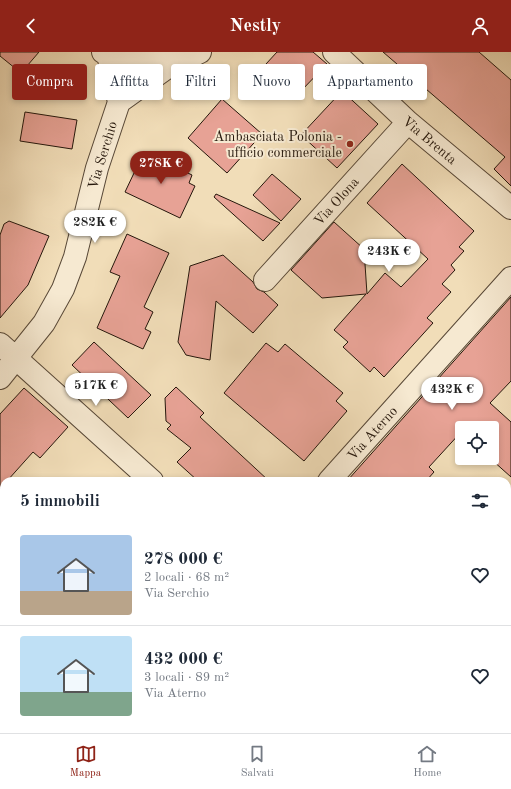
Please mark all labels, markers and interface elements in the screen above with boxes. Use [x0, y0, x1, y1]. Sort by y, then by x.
icon: back [20, 15, 42, 37]
icon: person [469, 15, 491, 37]
text: Nestly [230, 17, 281, 35]
chip: Compra [12, 64, 87, 100]
chip: Affitta [95, 64, 163, 100]
chip: Filtri [171, 64, 230, 100]
chip: Nuovo [238, 64, 305, 100]
chip: Appartamento [313, 64, 427, 100]
street label: Via Brenta [400, 114, 459, 167]
street label: Via Serchio [86, 120, 120, 191]
place label: Ambasciata Polonia - ufficio commerciale [214, 130, 342, 160]
marker: Ambasciata Polonia - ufficio commerciale [345, 139, 355, 149]
pin: 278K € [128, 151, 194, 185]
text: 278K € [139, 157, 183, 170]
street label: Via Olona [312, 175, 362, 229]
pin: 282K € [62, 210, 128, 244]
text: 282K € [73, 216, 117, 229]
pin: 243K € [356, 239, 422, 273]
text: 243K € [367, 245, 411, 258]
pin: 517K € [63, 373, 129, 407]
pin: 432K € [419, 377, 485, 411]
text: 517K € [74, 379, 118, 392]
text: 432K € [430, 383, 474, 396]
street label: Via Aterno [345, 404, 400, 463]
map controls [455, 421, 499, 465]
button: locate [455, 421, 499, 465]
icon: filters [469, 490, 491, 512]
text: 5 immobili [20, 493, 100, 510]
icon: home [52, 551, 100, 599]
text: 278 000 € [144, 551, 223, 568]
icon: heart [469, 564, 491, 586]
text: 2 locali · 68 m² [144, 571, 229, 584]
text: Via Serchio [144, 587, 209, 600]
text: 432 000 € [144, 651, 223, 668]
icon: home [52, 652, 100, 700]
icon: heart [469, 665, 491, 687]
text: 3 locali · 89 m² [144, 671, 229, 684]
text: Via Aterno [144, 687, 206, 700]
tab: Mappa [70, 743, 101, 781]
tab: Salvati [241, 743, 274, 781]
tab: Home [413, 743, 441, 781]

